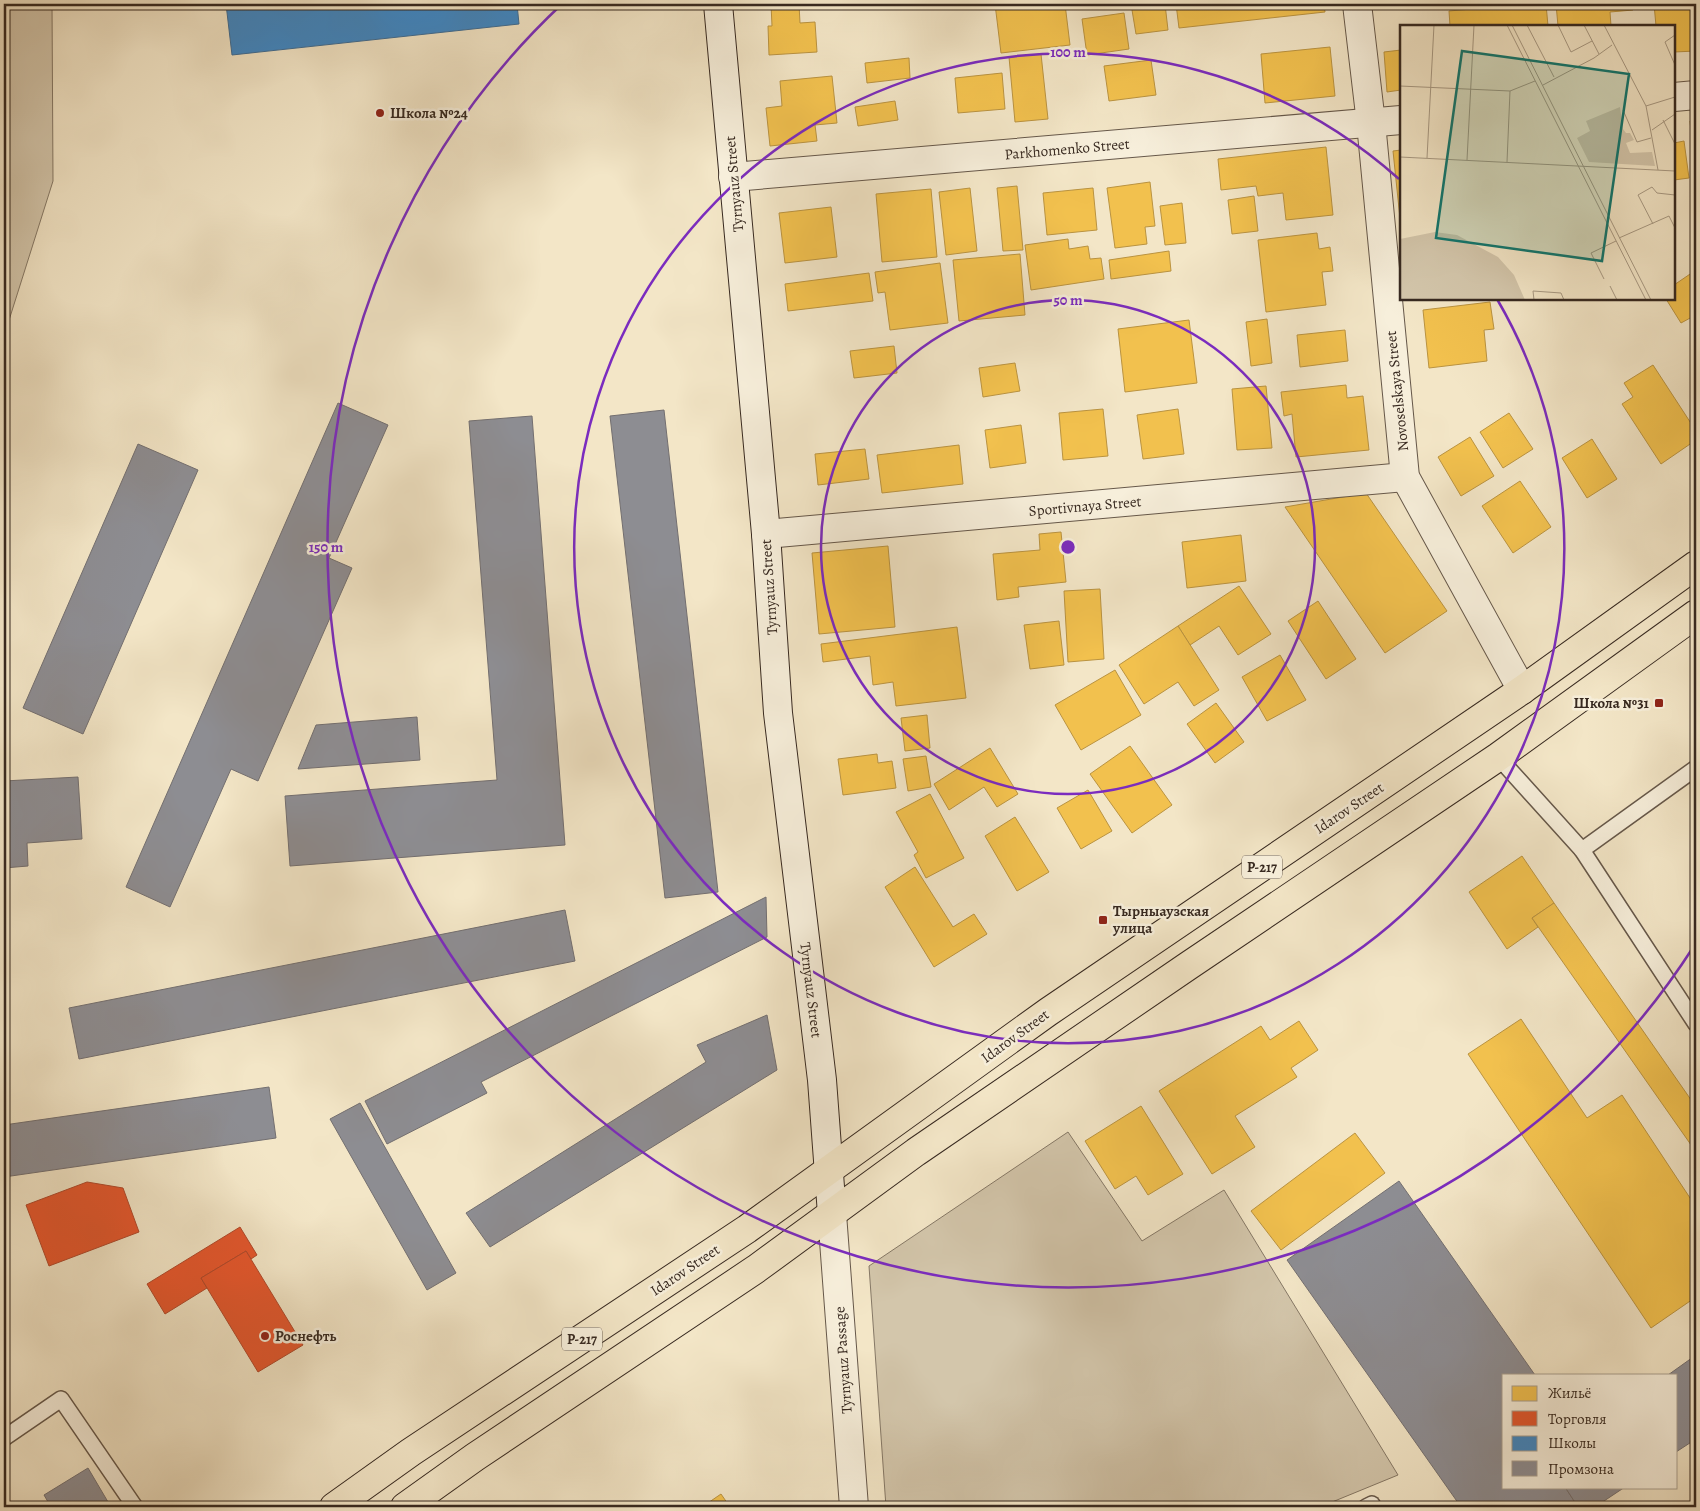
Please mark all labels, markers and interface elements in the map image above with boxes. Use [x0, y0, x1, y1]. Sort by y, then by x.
inset map [1400, 25, 1675, 300]
text: 100 m [1050, 42, 1086, 62]
place label: Школа №24 [390, 103, 468, 123]
marker: Школа №24 [374, 107, 386, 119]
street label: Parkhomenko Street [1004, 134, 1130, 164]
street label: Tyrnyauz Street [720, 135, 748, 233]
text: 50 m [1053, 290, 1083, 310]
street label: Novoselskaya Street [1381, 330, 1413, 452]
street label: Sportivnaya Street [1028, 491, 1142, 521]
text: 150 m [309, 537, 344, 557]
street label: Tyrnyauz Street [756, 538, 782, 636]
centre of rings [1059, 538, 1077, 556]
place label: Школа №31 [1574, 693, 1650, 713]
marker: Школа №31 [1653, 697, 1665, 709]
street label: Idarov Street [1310, 777, 1388, 839]
road number: Р-217 [1242, 856, 1282, 879]
place label: Тырныаузская улица [1112, 901, 1209, 938]
marker: Тырныаузская улица [1097, 914, 1109, 926]
street label: Tyrnyauz Street [795, 941, 827, 1039]
street label: Idarov Street [977, 1005, 1053, 1067]
street label: Idarov Street [646, 1239, 724, 1301]
street label: Tyrnyauz Passage [829, 1305, 857, 1414]
place label: Роснефть [275, 1326, 337, 1346]
road number: Р-217 [562, 1328, 602, 1350]
marker: Роснефть [259, 1330, 271, 1342]
legend [1502, 1374, 1678, 1488]
text: Жильё [1548, 1383, 1591, 1403]
text: Торговля [1548, 1409, 1606, 1429]
text: Школы [1548, 1433, 1596, 1453]
text: Промзона [1548, 1459, 1614, 1479]

